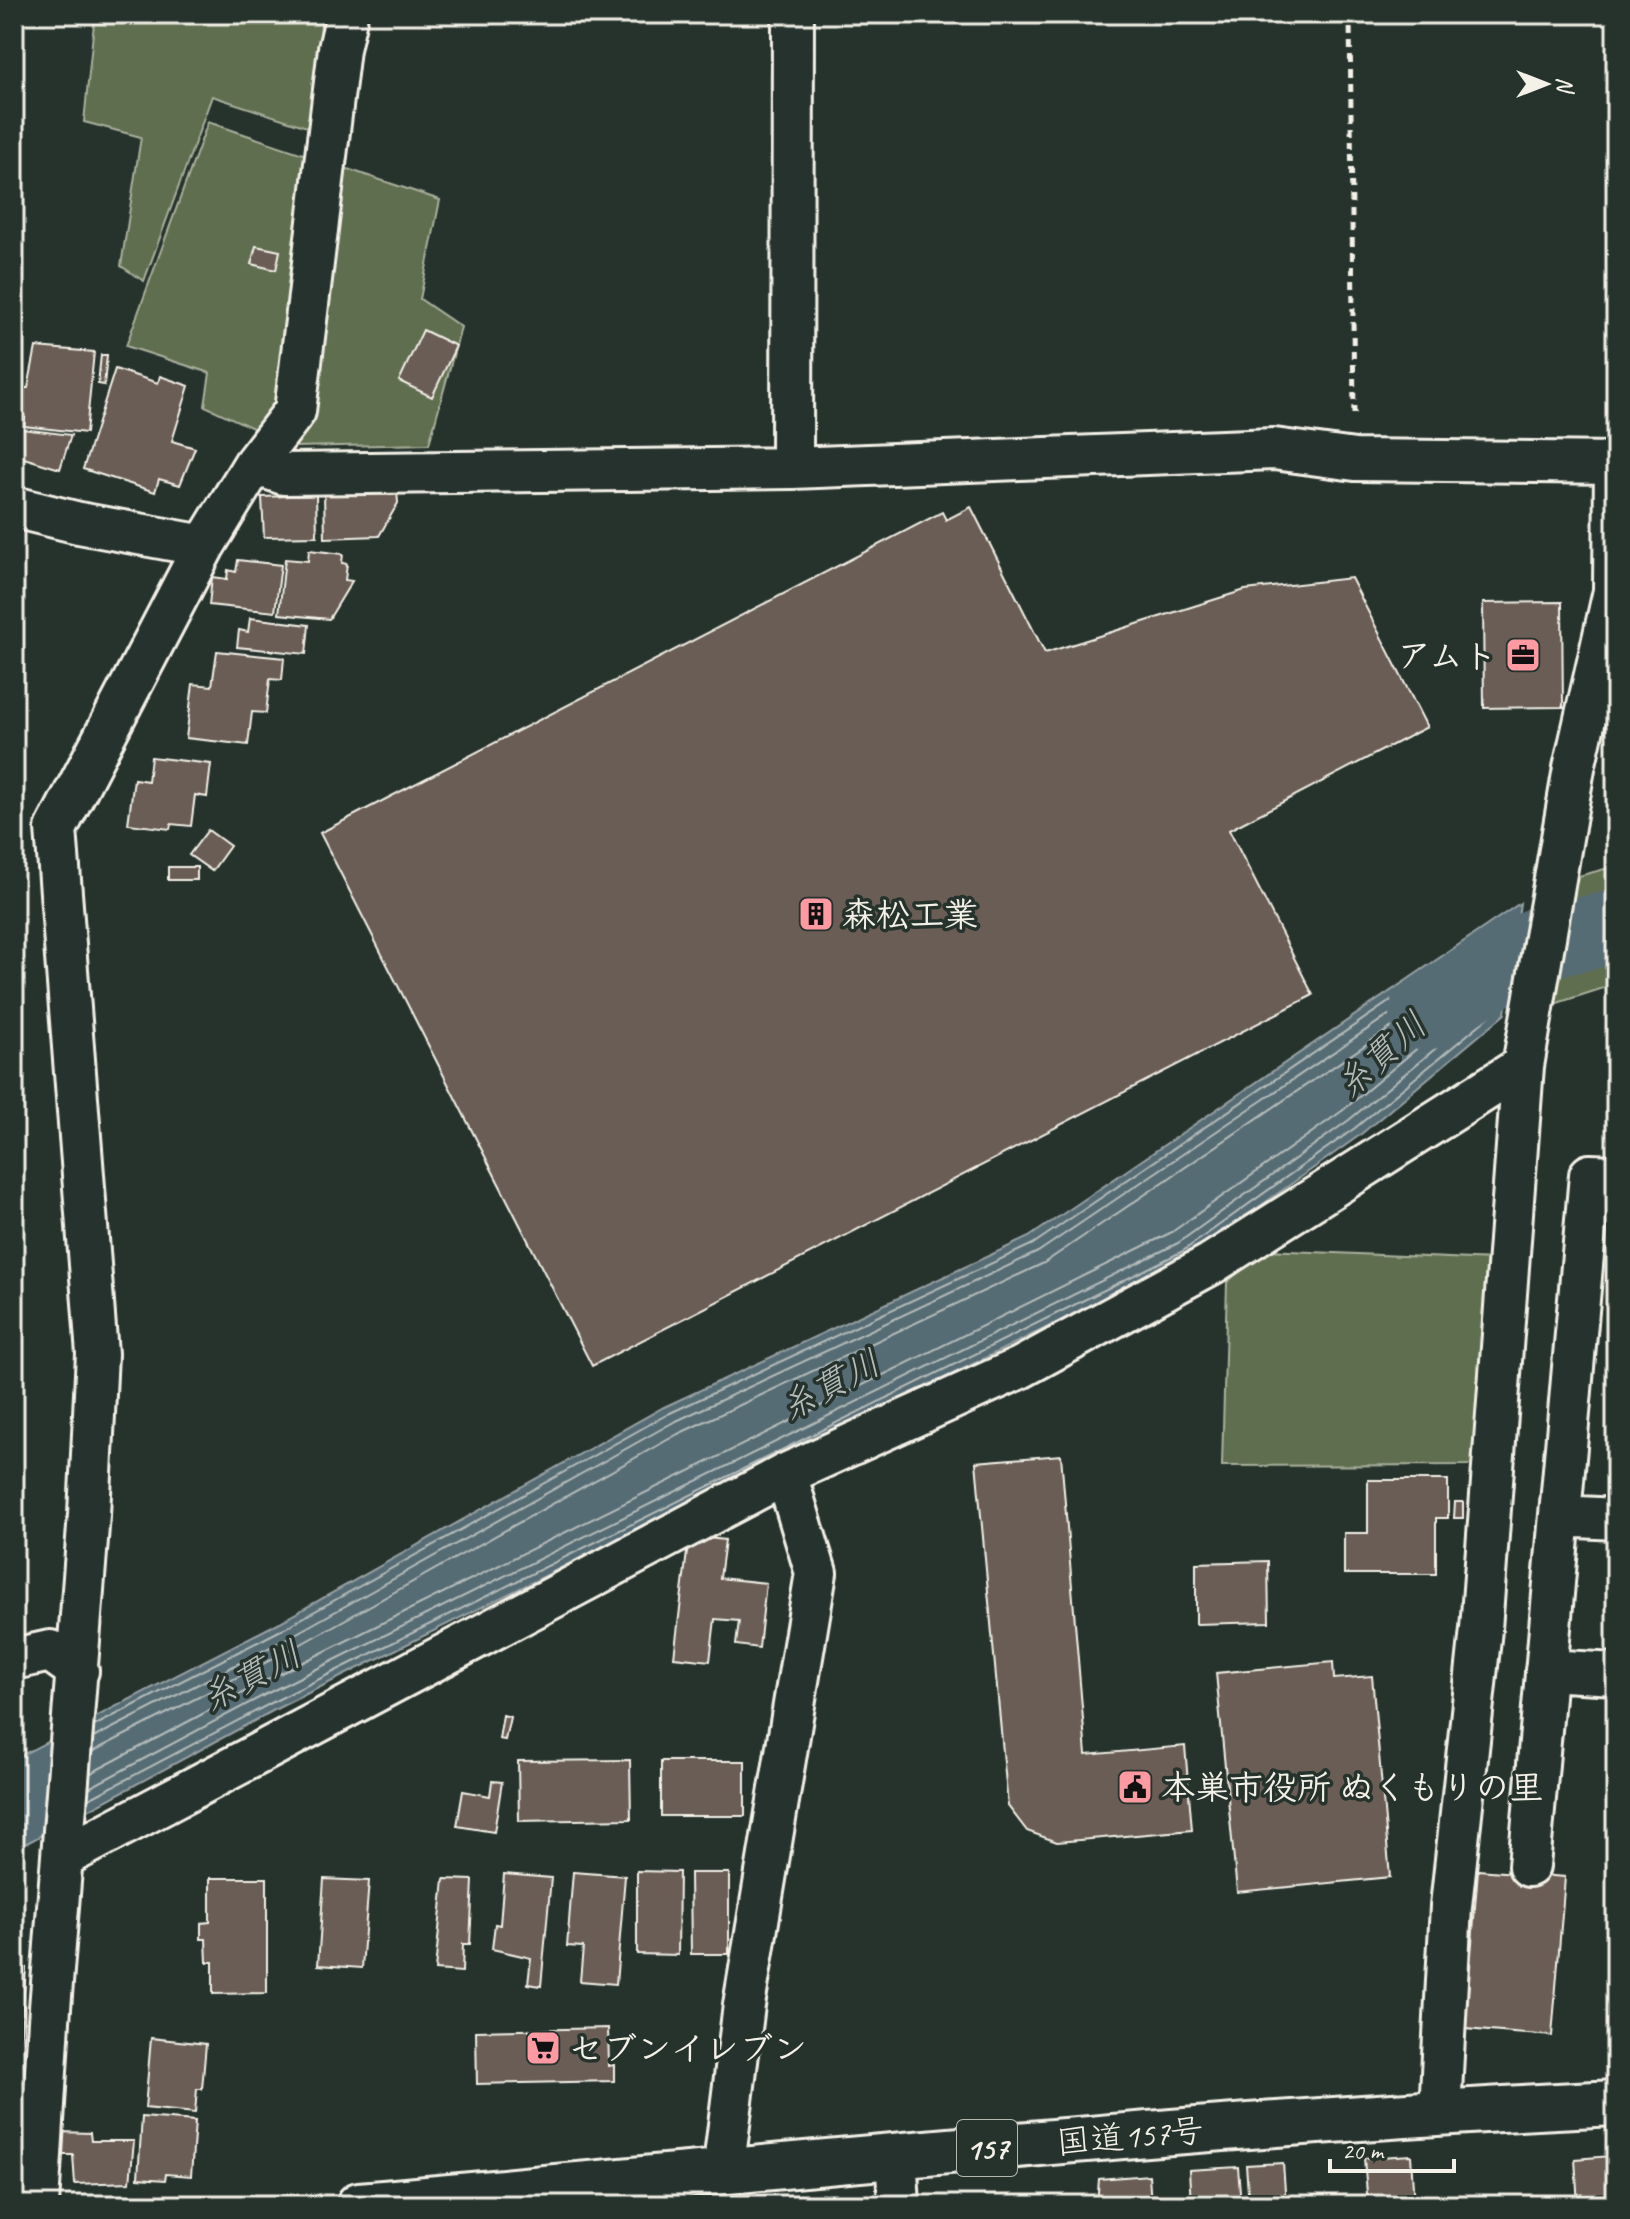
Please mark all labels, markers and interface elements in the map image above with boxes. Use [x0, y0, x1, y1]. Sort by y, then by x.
north arrow [1506, 44, 1586, 124]
text: N [1551, 77, 1579, 94]
place label: アムト [1397, 634, 1497, 677]
office icon: アムト [1504, 636, 1542, 674]
place label: 森松工業 [842, 893, 978, 936]
building icon: 森松工業 [797, 895, 835, 933]
water label: 糸貫川 [1325, 1002, 1437, 1108]
water label: 糸貫川 [772, 1339, 888, 1431]
water label: 糸貫川 [193, 1630, 309, 1722]
place label: 本巣市役所 ぬくもりの里 [1161, 1766, 1543, 1809]
public building icon: 本巣市役所 ぬくもりの里 [1116, 1768, 1154, 1806]
place label: セブンイレブン [569, 2027, 807, 2070]
supermarket icon: セブンイレブン [524, 2029, 562, 2067]
street label: 国道157号 [1054, 2108, 1206, 2164]
road number: 157 [957, 2120, 1017, 2176]
scale bar [1330, 2123, 1454, 2173]
text: 20 m [1342, 2136, 1385, 2166]

